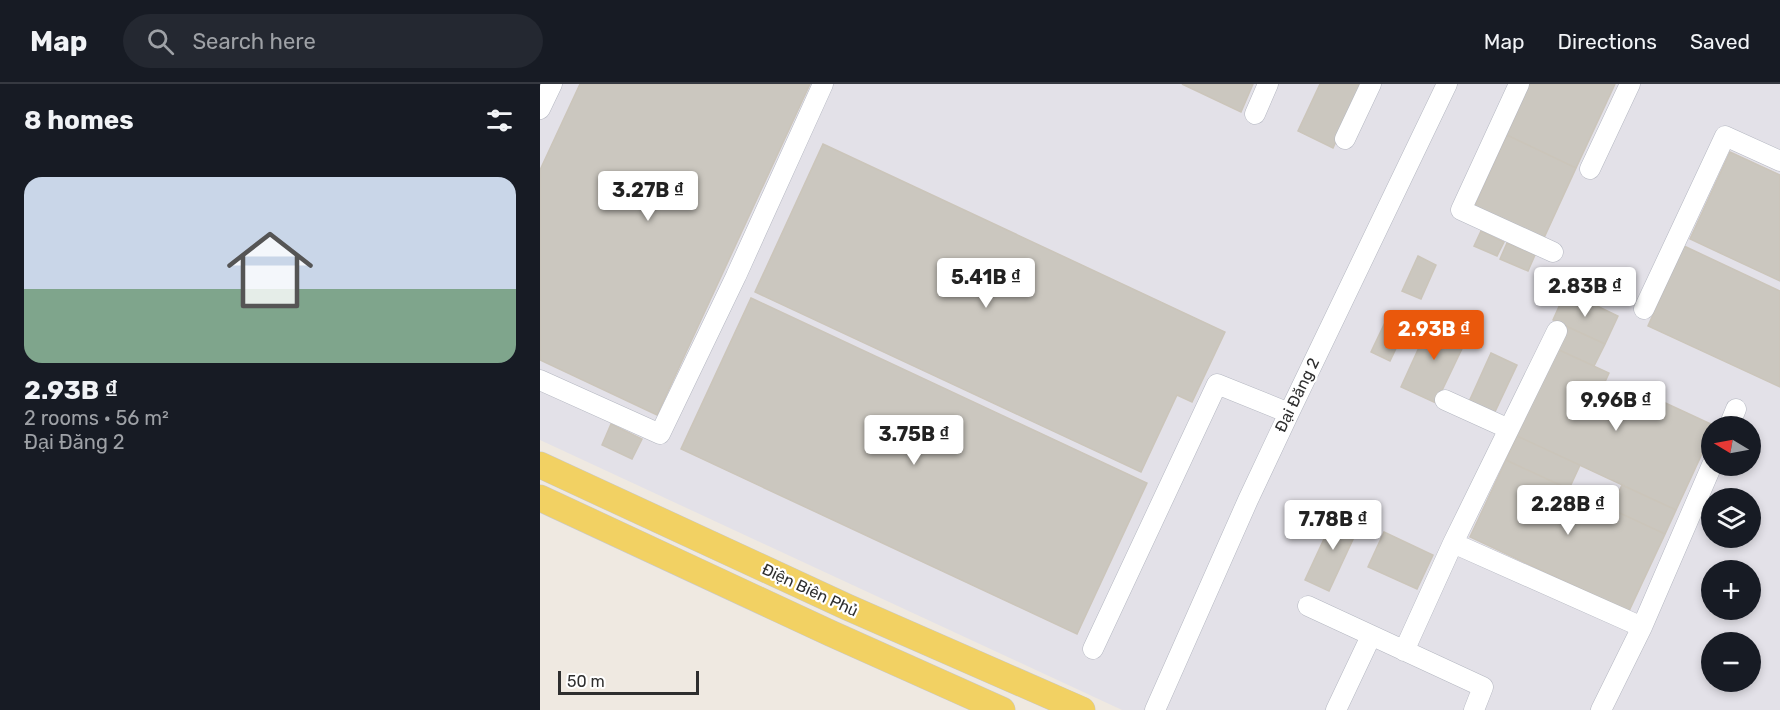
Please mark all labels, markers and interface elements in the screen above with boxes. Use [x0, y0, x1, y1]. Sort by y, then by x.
search box [123, 14, 543, 68]
text: Map [30, 25, 87, 58]
icon: search [144, 25, 177, 58]
text: Search here [192, 28, 316, 55]
text: Map [1484, 29, 1525, 54]
text: Directions [1558, 29, 1657, 54]
text: Saved [1690, 29, 1750, 54]
icon: filters [483, 104, 516, 137]
text: 8 homes [24, 105, 134, 136]
pin: 3.27B ₫ [593, 171, 703, 222]
text: 3.27B ₫ [612, 178, 684, 202]
icon: home [216, 216, 324, 324]
pin: 5.41B ₫ [931, 258, 1041, 309]
text: 5.41B ₫ [951, 265, 1021, 289]
pin: 2.83B ₫ [1530, 267, 1640, 318]
text: 2.83B ₫ [1548, 274, 1622, 298]
pin: 2.93B ₫ [1379, 310, 1489, 361]
text: 2.93B ₫ [1398, 317, 1470, 341]
street label: Đại Đăng 2 [1271, 355, 1323, 435]
text: 2.93B ₫ [24, 375, 118, 406]
pin: 9.96B ₫ [1561, 381, 1671, 432]
text: 9.96B ₫ [1580, 388, 1652, 412]
text: 2 rooms · 56 m² [24, 406, 169, 430]
pin: 3.75B ₫ [859, 415, 969, 466]
north arrow [1701, 416, 1761, 476]
map controls [1701, 416, 1761, 692]
text: 3.75B ₫ [878, 422, 950, 446]
text: Đại Đăng 2 [24, 430, 125, 454]
pin: 2.28B ₫ [1513, 485, 1623, 536]
button: layers [1701, 488, 1761, 548]
text: 2.28B ₫ [1531, 492, 1605, 516]
pin: 7.78B ₫ [1278, 500, 1388, 551]
text: 7.78B ₫ [1299, 507, 1368, 531]
street label: Điện Biên Phủ [759, 559, 861, 621]
button: + [1701, 560, 1761, 620]
button: − [1701, 632, 1761, 692]
scale bar [558, 668, 699, 696]
text: 50 m [567, 672, 605, 691]

